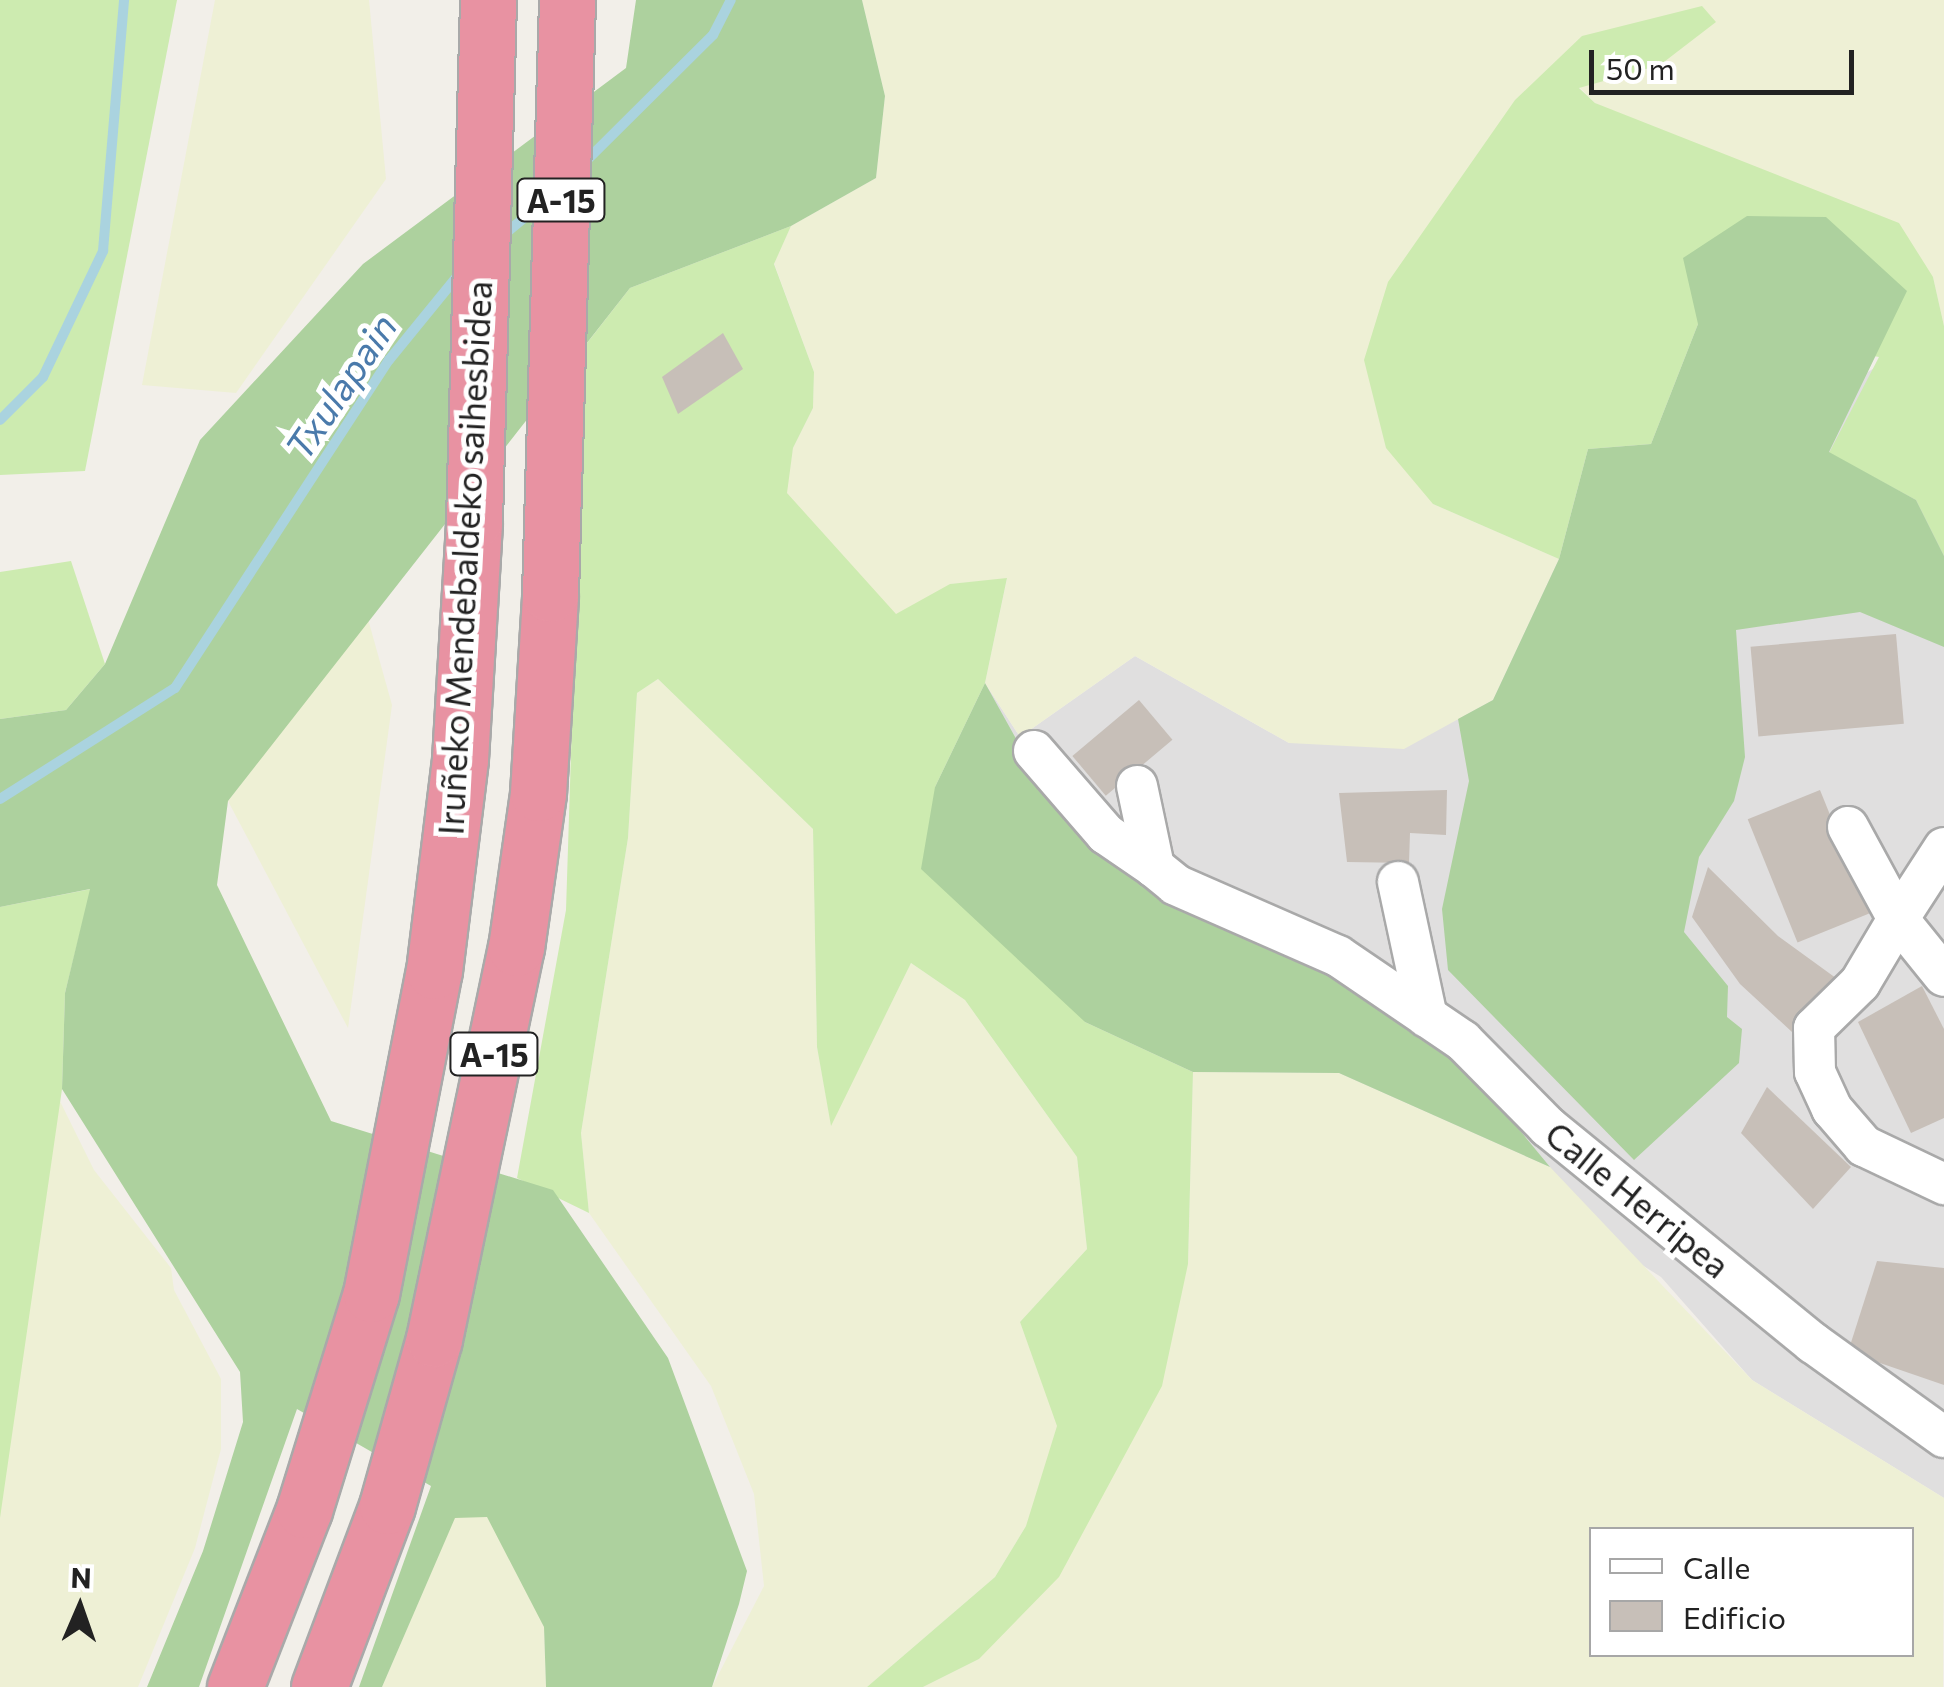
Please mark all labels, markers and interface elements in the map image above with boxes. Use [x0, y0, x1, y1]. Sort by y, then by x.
scale bar [1594, 30, 1859, 92]
text: 50 m [1606, 49, 1675, 86]
road number: A-15 [516, 173, 606, 227]
street label: Iruñeko Mendebaldeko saihesbidea [429, 280, 499, 836]
water label: Txulapain [275, 305, 405, 467]
road number: A-15 [449, 1027, 539, 1081]
street label: Calle Herripea [1538, 1112, 1738, 1286]
legend [1589, 1527, 1914, 1657]
text: Calle [1683, 1548, 1750, 1585]
north arrow [30, 1557, 130, 1657]
text: N [70, 1560, 92, 1594]
text: Edificio [1683, 1598, 1786, 1635]

